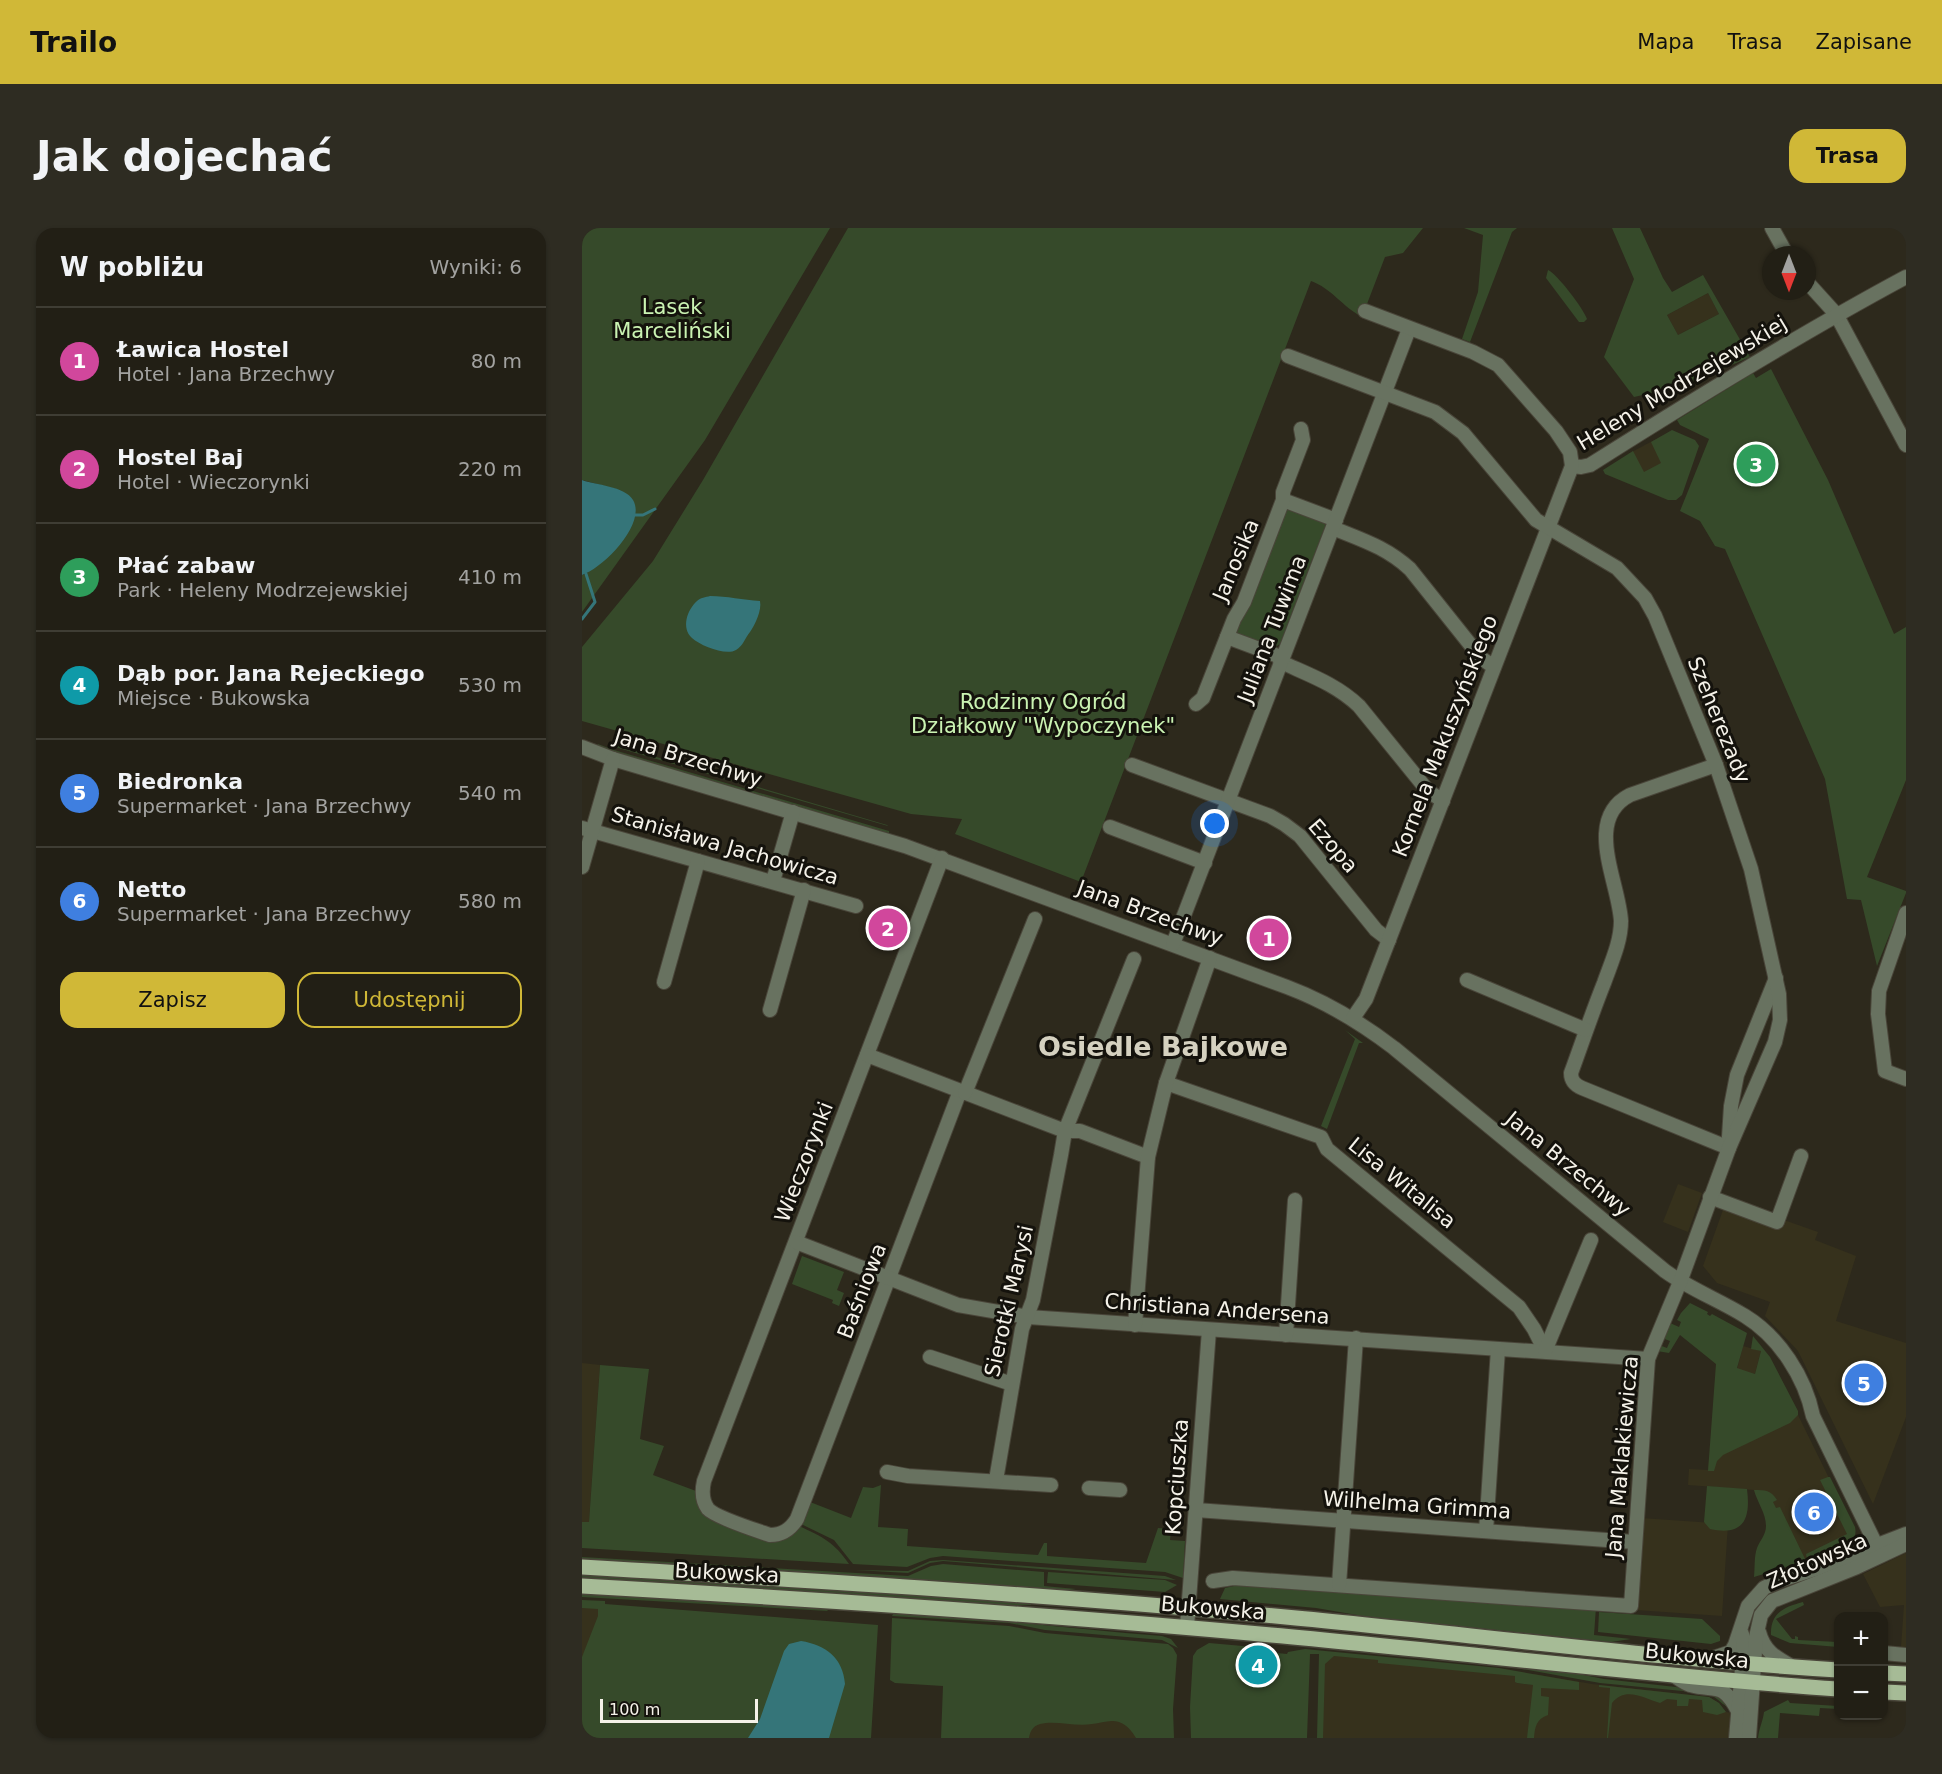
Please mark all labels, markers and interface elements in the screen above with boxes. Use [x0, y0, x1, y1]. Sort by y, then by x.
text: Trailo [30, 26, 117, 59]
text: Mapa [1637, 30, 1694, 54]
text: Trasa [1727, 30, 1783, 54]
text: Zapisane [1816, 30, 1912, 54]
button: Trasa [1789, 129, 1906, 183]
text: Jak dojechać [36, 132, 332, 181]
north arrow [1762, 246, 1816, 300]
text: W pobliżu [60, 252, 204, 282]
text: Wyniki: 6 [430, 255, 522, 279]
park label: Lasek Marceliński [613, 295, 731, 343]
street label: Heleny Modrzejewskiej [1573, 311, 1791, 455]
text: Ławica Hostel [117, 337, 289, 362]
text: 1 [73, 349, 86, 373]
text: 80 m [471, 349, 522, 373]
text: Hotel · Jana Brzechwy [117, 362, 335, 386]
pin: 3 [1736, 442, 1776, 486]
text: Hostel Baj [117, 445, 243, 470]
text: 2 [73, 457, 86, 481]
text: 220 m [458, 457, 522, 481]
text: Hotel · Wieczorynki [117, 470, 310, 494]
street label: Janosika [1207, 515, 1264, 606]
street label: Juliana Tuwima [1232, 552, 1311, 708]
text: Płać zabaw [117, 553, 255, 578]
text: 3 [73, 565, 86, 589]
text: 410 m [458, 565, 522, 589]
text: Park · Heleny Modrzejewskiej [117, 578, 408, 602]
street label: Kornela Makuszyńskiego [1388, 612, 1502, 860]
street label: Szeherezady [1683, 653, 1755, 787]
text: Dąb por. Jana Rejeckiego [117, 661, 425, 686]
text: 4 [73, 673, 86, 697]
text: 530 m [458, 673, 522, 697]
text: Miejsce · Bukowska [117, 686, 310, 710]
park label: Rodzinny Ogród Działkowy "Wypoczynek" [911, 690, 1175, 738]
street label: Jana Brzechwy [609, 724, 765, 792]
text: Biedronka [117, 769, 243, 794]
text: 5 [73, 781, 86, 805]
text: 540 m [458, 781, 522, 805]
text: Supermarket · Jana Brzechwy [117, 794, 411, 818]
street label: Stanisława Jachowicza [609, 802, 841, 890]
your location [1200, 809, 1229, 838]
street label: Ezopa [1303, 814, 1363, 878]
street label: Jana Brzechwy [1072, 875, 1226, 951]
text: Netto [117, 877, 186, 902]
text: 6 [73, 889, 86, 913]
text: 580 m [458, 889, 522, 913]
text: Supermarket · Jana Brzechwy [117, 902, 411, 926]
pin: 2 [868, 906, 908, 950]
pin: 1 [1250, 916, 1288, 960]
button: Zapisz [60, 972, 285, 1028]
button: Udostępnij [297, 972, 522, 1028]
district label: Osiedle Bajkowe [1038, 1031, 1288, 1062]
street label: Wieczorynki [770, 1098, 838, 1226]
street label: Jana Brzechwy [1499, 1105, 1635, 1222]
street label: Lisa Witalisa [1344, 1133, 1460, 1233]
street label: Sierotki Marysi [980, 1223, 1038, 1379]
street label: Baśniowa [833, 1240, 891, 1342]
street label: Christiana Andersena [1104, 1289, 1330, 1329]
street label: Jana Maklakiewicza [1601, 1355, 1643, 1561]
pin: 5 [1844, 1360, 1884, 1406]
street label: Kopciuszka [1161, 1418, 1193, 1536]
street label: Wilhelma Grimma [1322, 1486, 1512, 1524]
pin: 6 [1794, 1490, 1834, 1534]
street label: Złotowska [1763, 1528, 1871, 1594]
street label: Bukowska [674, 1558, 780, 1588]
street label: Bukowska [1160, 1591, 1266, 1625]
map controls [1834, 1612, 1888, 1720]
button: + [1834, 1612, 1888, 1666]
street label: Bukowska [1644, 1639, 1750, 1673]
pin: 4 [1238, 1642, 1278, 1688]
button: − [1834, 1666, 1888, 1720]
scale bar [600, 1696, 758, 1724]
text: 100 m [609, 1700, 660, 1719]

